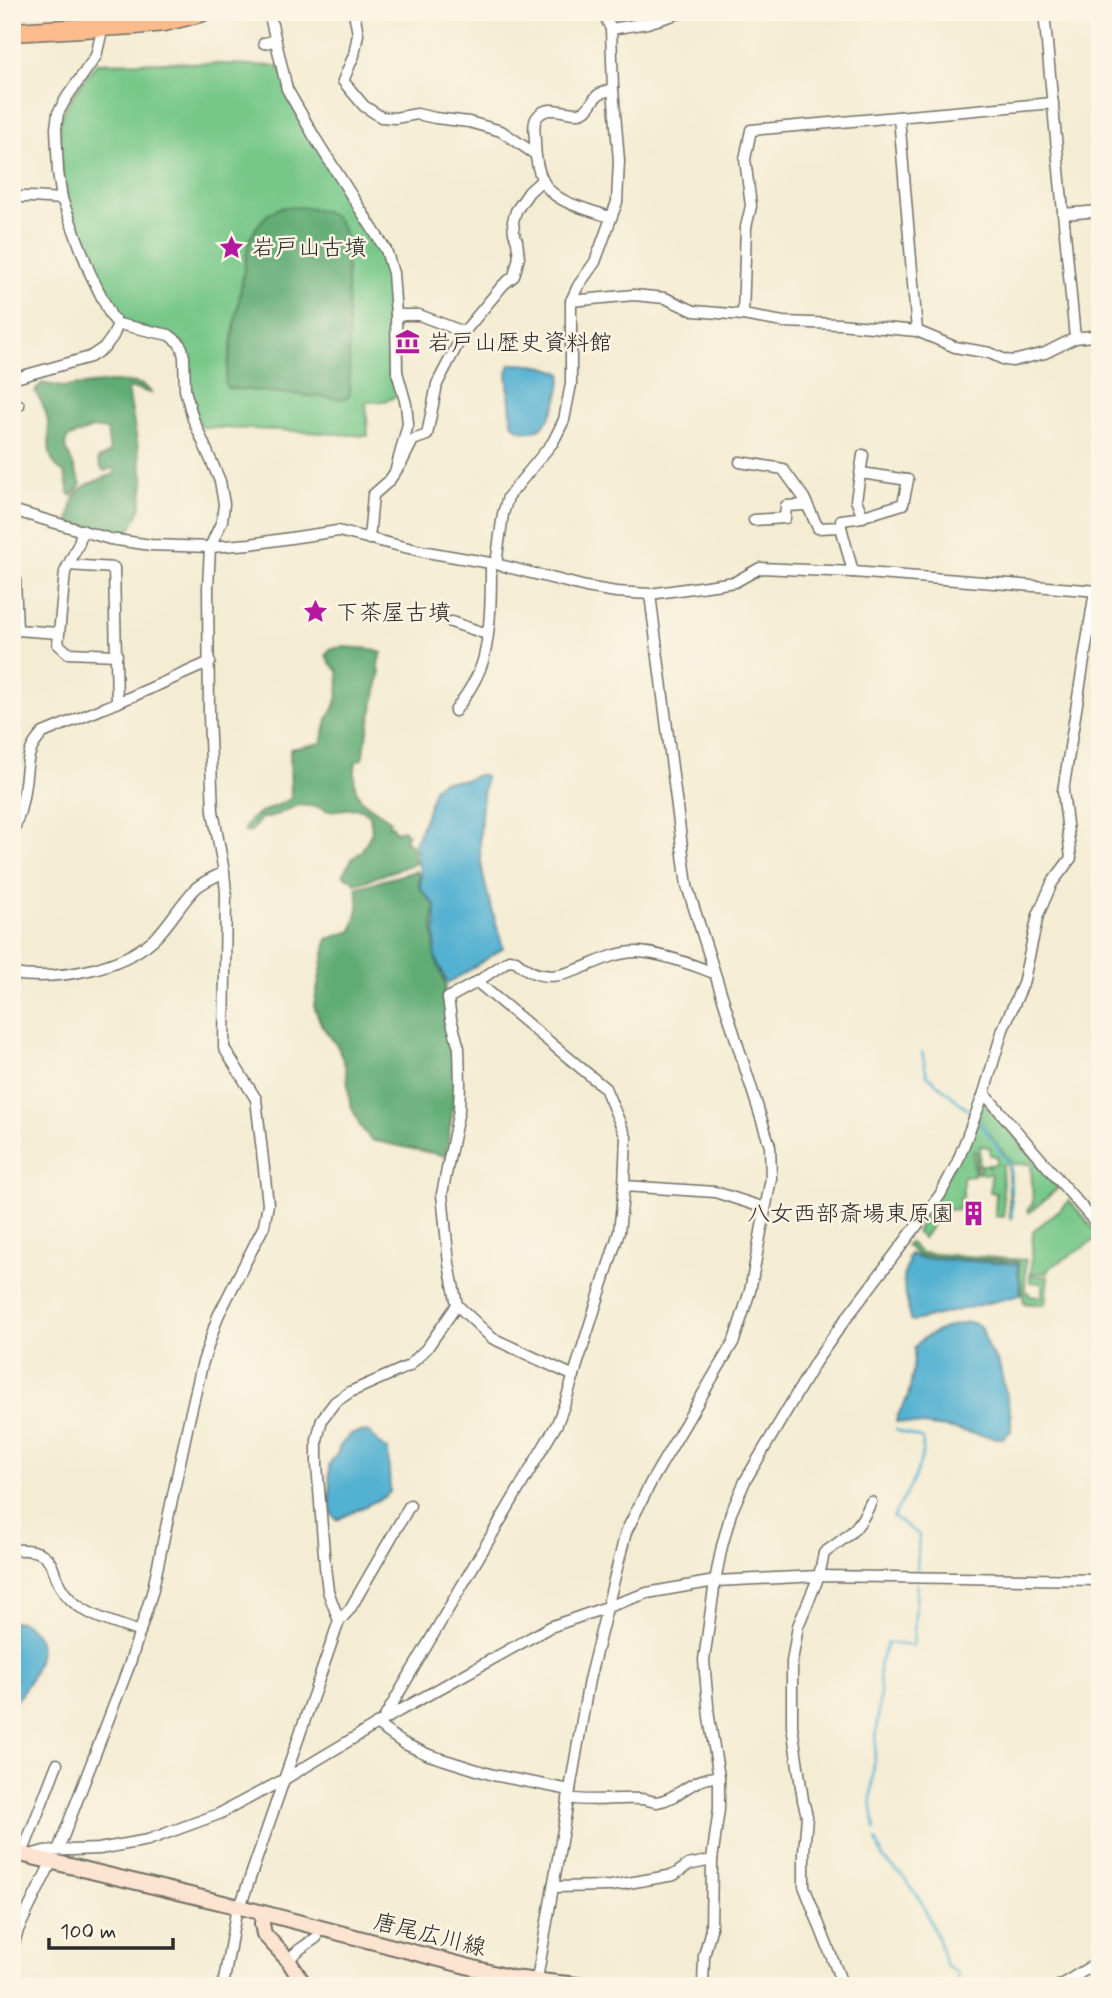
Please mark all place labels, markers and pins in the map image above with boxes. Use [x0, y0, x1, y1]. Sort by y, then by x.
place icon: 岩戸山古墳 [218, 233, 246, 261]
place label: 岩戸山古墳 [252, 234, 367, 264]
museum icon: 岩戸山歴史資料館 [394, 328, 422, 356]
place label: 岩戸山歴史資料館 [428, 329, 612, 359]
place icon: 下茶屋古墳 [302, 598, 330, 626]
place label: 下茶屋古墳 [336, 599, 451, 629]
building icon: 八女西部斎場東原園 [960, 1199, 988, 1227]
place label: 八女西部斎場東原園 [747, 1200, 954, 1230]

